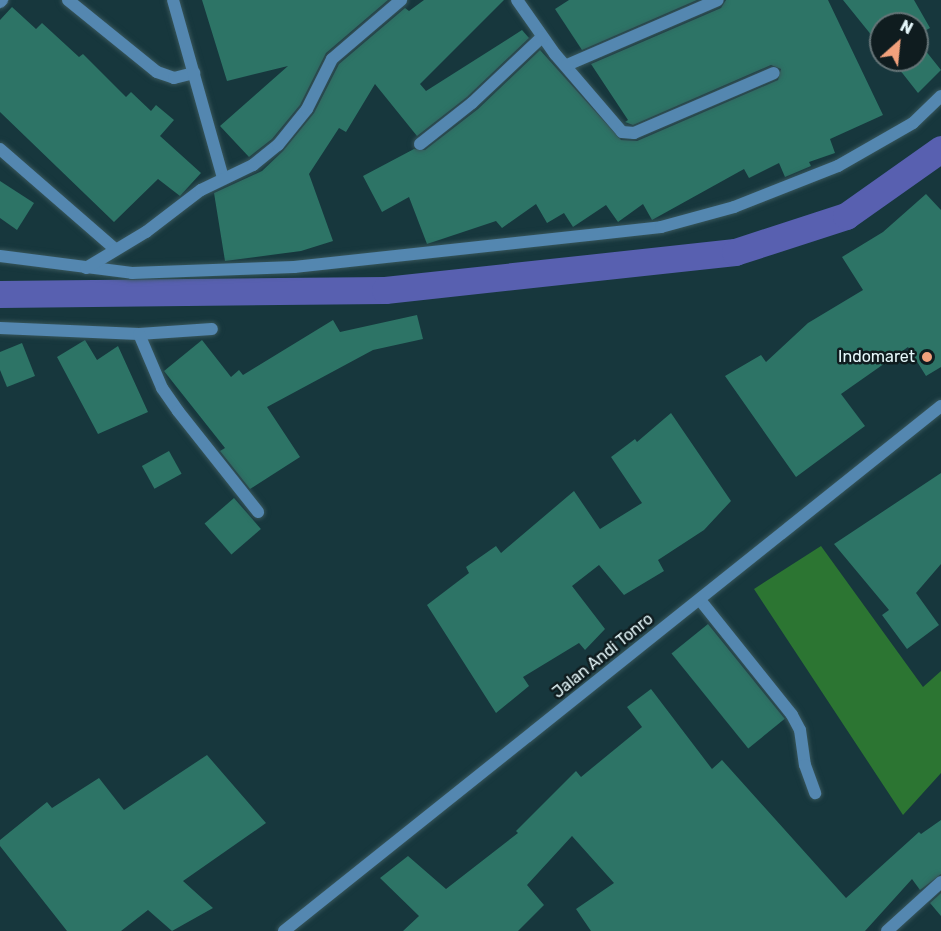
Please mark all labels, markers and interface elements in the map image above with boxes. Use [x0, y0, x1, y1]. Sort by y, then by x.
north arrow [869, 12, 929, 72]
text: N [897, 16, 916, 38]
place label: Indomaret [838, 347, 915, 367]
marker: Indomaret [920, 350, 934, 364]
street label: Jalan Andi Tonro [549, 609, 657, 703]

